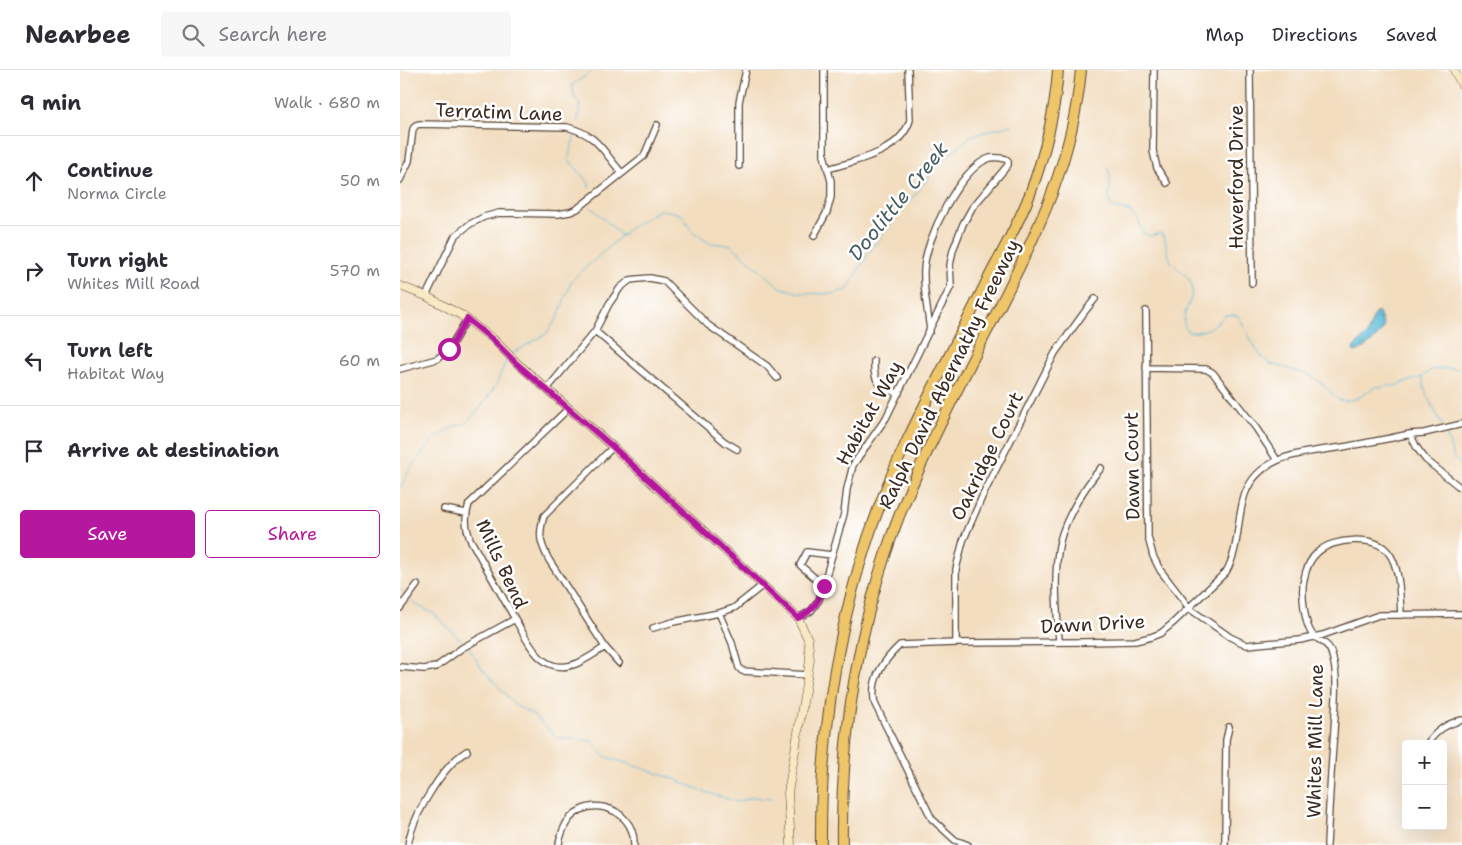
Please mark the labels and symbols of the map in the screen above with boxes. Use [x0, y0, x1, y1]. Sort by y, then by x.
street label: Terratim Lane [435, 97, 563, 127]
street label: Haverford Drive [1224, 105, 1249, 249]
water label: Doolittle Creek [842, 136, 954, 266]
street label: Ralph David Abernathy Freeway [873, 235, 1025, 513]
route start [438, 338, 461, 361]
street label: Habitat Way [830, 356, 908, 470]
street label: Oakridge Court [945, 387, 1029, 525]
street label: Dawn Court [1119, 412, 1145, 520]
street label: Mills Bend [470, 515, 534, 613]
route end [813, 575, 836, 598]
street label: Dawn Drive [1040, 609, 1146, 639]
street label: Whites Mill Lane [1301, 664, 1329, 818]

